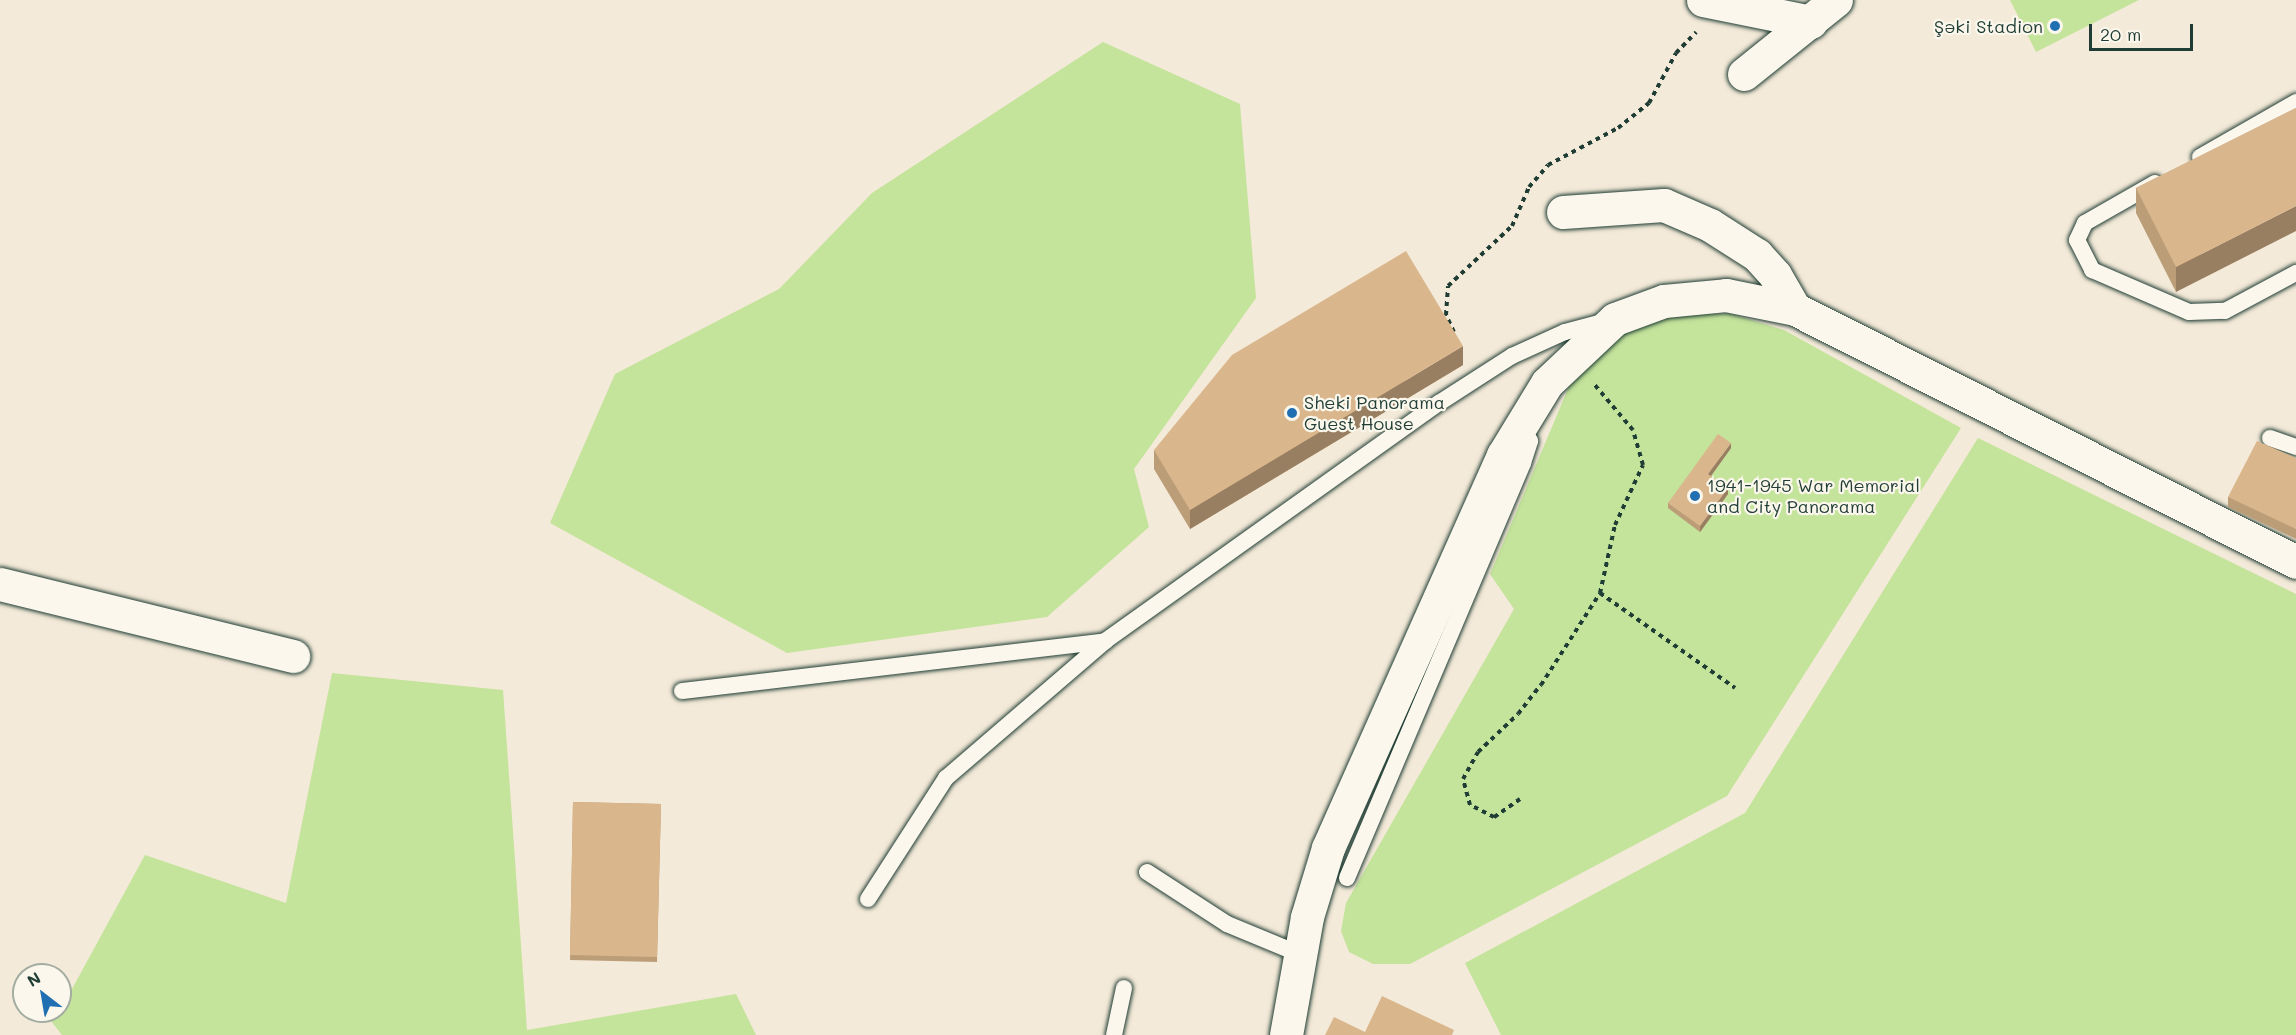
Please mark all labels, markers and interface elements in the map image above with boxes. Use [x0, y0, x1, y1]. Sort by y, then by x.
scale bar [2092, 12, 2196, 50]
place label: Şəki Stadion [1934, 15, 2043, 37]
marker: Şəki Stadion [2048, 19, 2062, 33]
text: 20 m [2100, 22, 2141, 46]
place label: Sheki Panorama Guest House [1304, 392, 1445, 434]
marker: Sheki Panorama Guest House [1285, 406, 1299, 420]
place label: 1941-1945 War Memorial and City Panorama [1707, 475, 1920, 518]
marker: 1941-1945 War Memorial and City Panorama [1688, 489, 1702, 503]
north arrow [12, 963, 72, 1023]
text: N [23, 967, 44, 991]

